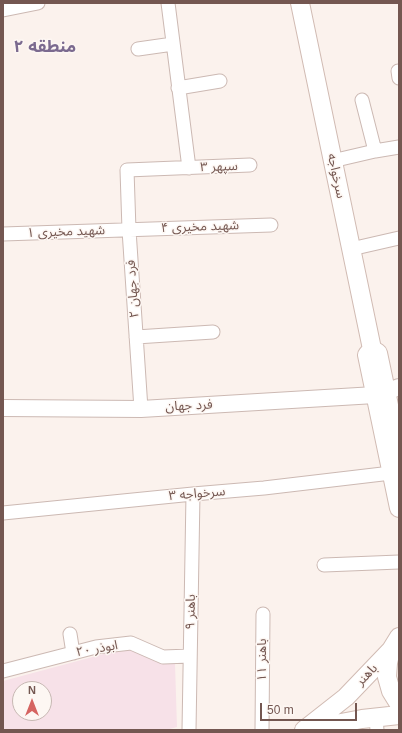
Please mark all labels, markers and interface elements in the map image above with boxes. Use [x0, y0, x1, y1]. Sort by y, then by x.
district label: منطقه ۲ [14, 37, 76, 57]
street label: سرخواجه [324, 152, 348, 200]
street label: ۳ سپهر [200, 159, 238, 175]
street label: ۴ شهید مخیری [161, 218, 239, 236]
street label: شهید مخیری ۱ [27, 223, 105, 241]
street label: ۲ فرد جهان [123, 259, 143, 319]
street label: فرد جهان [165, 397, 213, 415]
street label: سرخواجه ۳ [168, 484, 226, 504]
street label: ۹ باهنر [183, 594, 199, 630]
street label: ابوذر ۲۰ [75, 638, 119, 660]
street label: باهنر ۱۱ [254, 639, 270, 681]
street label: باهنر [353, 661, 381, 689]
north arrow [12, 681, 52, 721]
text: N [28, 684, 36, 696]
scale bar [262, 695, 359, 721]
text: 50 m [267, 703, 294, 717]

